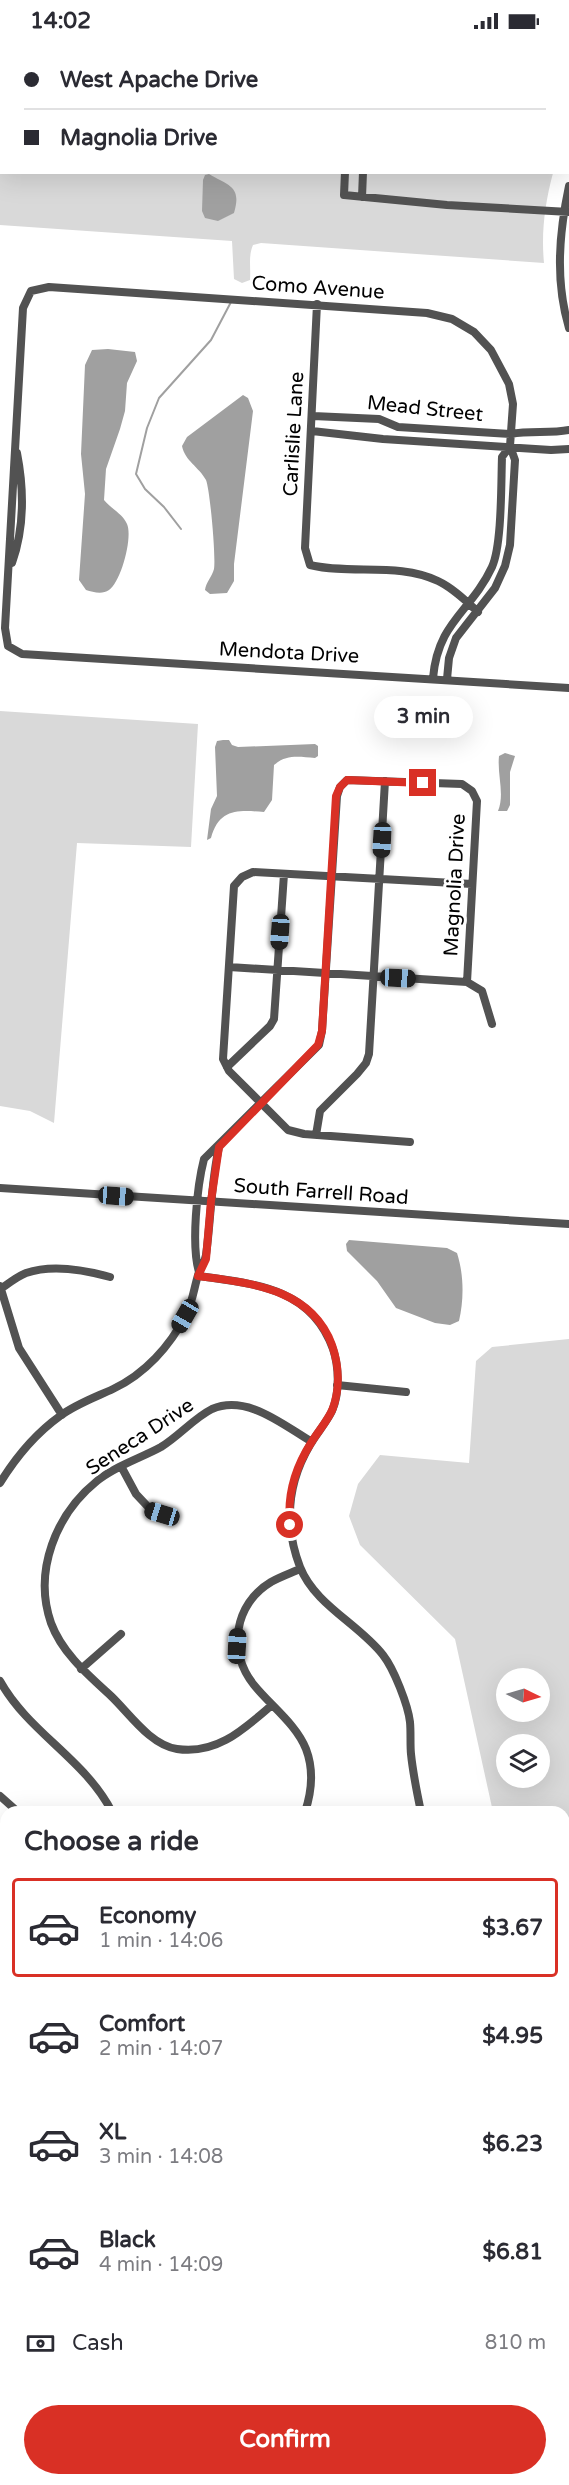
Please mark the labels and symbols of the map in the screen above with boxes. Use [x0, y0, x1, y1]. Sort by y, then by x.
street label: Como Avenue [251, 271, 385, 305]
street label: Carlislie Lane [279, 371, 309, 497]
street label: Mead Street [366, 391, 485, 427]
street label: Mendota Drive [218, 637, 360, 669]
callout: 3 min [374, 696, 472, 738]
route end [409, 769, 436, 796]
street label: Magnolia Drive [439, 813, 471, 957]
car [372, 822, 392, 858]
car [270, 913, 290, 951]
car [380, 968, 416, 988]
street label: South Farrell Road [233, 1174, 409, 1210]
car [97, 1186, 135, 1206]
car [168, 1296, 202, 1336]
street label: Seneca Drive [82, 1393, 198, 1481]
car [142, 1500, 182, 1528]
route start [276, 1511, 303, 1538]
car [227, 1628, 247, 1664]
north arrow [496, 1668, 550, 1722]

